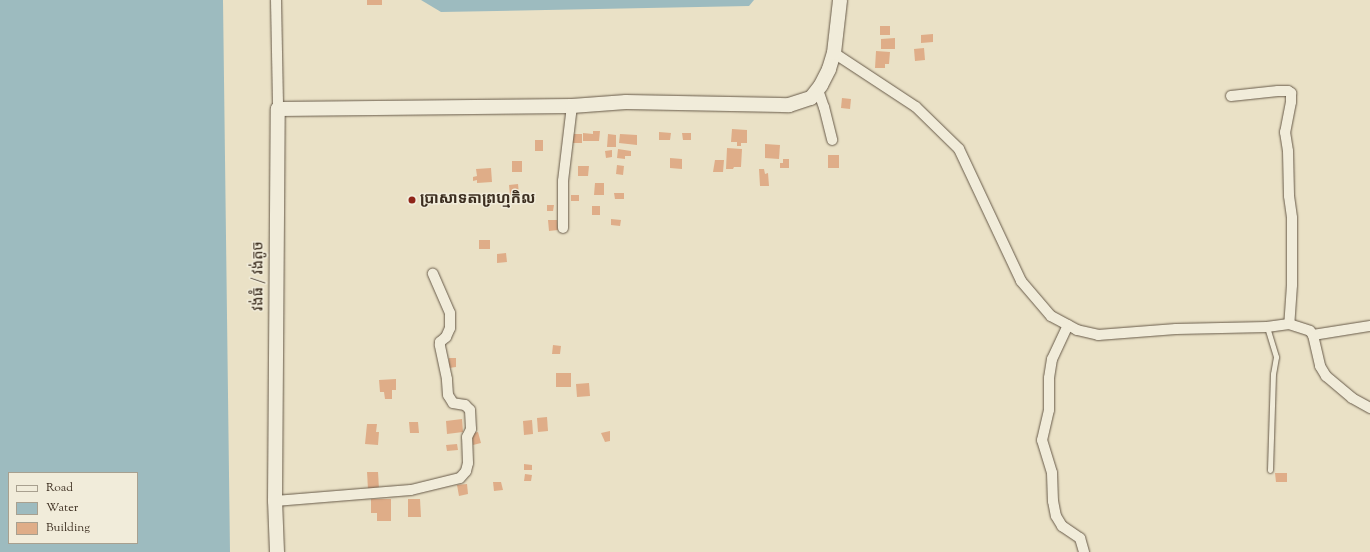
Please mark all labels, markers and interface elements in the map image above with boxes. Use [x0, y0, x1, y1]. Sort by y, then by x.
place label: ប្រាសាទតាព្រហ្មកិល [420, 191, 535, 209]
marker: ប្រាសាទតាព្រហ្មកិល [407, 195, 417, 205]
street label: វង់ធំ / វង់តូច [250, 241, 268, 311]
legend [8, 472, 138, 544]
text: Road [46, 479, 73, 497]
text: Water [46, 499, 78, 517]
text: Building [46, 519, 90, 537]

